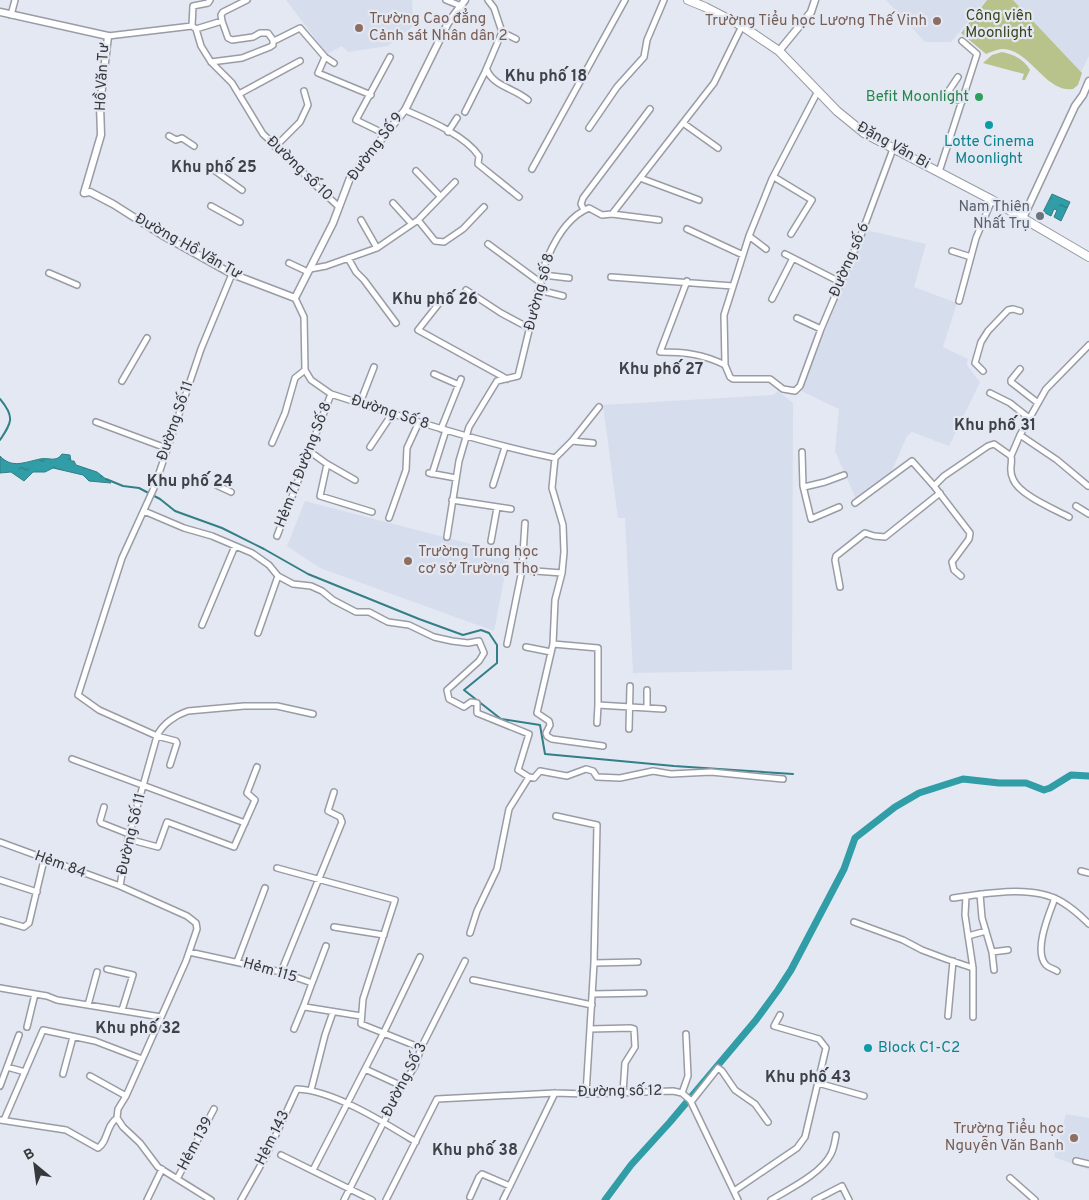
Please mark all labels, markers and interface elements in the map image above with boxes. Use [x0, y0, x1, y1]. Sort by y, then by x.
park label: Công viên Moonlight [965, 7, 1033, 43]
place label: Trường Cao đẳng Cảnh sát Nhân dân 2 [369, 8, 508, 46]
place label: Trường Tiểu học Lương Thế Vinh [705, 10, 927, 31]
marker: Trường Tiểu học Lương Thế Vinh [931, 15, 943, 27]
marker: Trường Cao đẳng Cảnh sát Nhân dân 2 [353, 22, 365, 34]
street label: Hồ Văn Tư [91, 42, 114, 112]
district label: Khu phố 18 [505, 66, 587, 87]
place label: Befit Moonlight [866, 88, 969, 107]
marker: Befit Moonlight [973, 91, 985, 103]
street label: Đường Số 9 [343, 108, 408, 185]
street label: Đặng Văn Bi [853, 118, 933, 174]
marker: Lotte Cinema Moonlight [983, 119, 995, 131]
street label: Đường số 10 [262, 132, 337, 205]
place label: Lotte Cinema Moonlight [944, 133, 1034, 169]
district label: Khu phố 25 [171, 157, 257, 178]
place label: Nam Thiên Nhất Trụ [959, 198, 1030, 234]
street label: Đường Hồ Văn Tư [131, 209, 246, 285]
marker: Nam Thiên Nhất Trụ [1034, 210, 1046, 222]
street label: Đường số 6 [825, 220, 874, 300]
street label: Đường số 8 [520, 251, 559, 333]
district label: Khu phố 26 [392, 289, 478, 310]
district label: Khu phố 27 [619, 359, 703, 380]
street label: Đường Số 11 [153, 378, 199, 463]
street label: Đường Số 8 [348, 390, 432, 435]
street label: Hẻm 71 Đường Số 8 [270, 399, 337, 530]
district label: Khu phố 31 [954, 415, 1036, 436]
district label: Khu phố 24 [147, 471, 233, 492]
place label: Trường Trung học cơ sở Trường Thọ [418, 543, 539, 579]
marker: Trường Trung học cơ sở Trường Thọ [402, 555, 414, 567]
street label: Đường Số 11 [112, 791, 151, 877]
street label: Hẻm 84 [32, 847, 88, 883]
street label: Hẻm 115 [241, 954, 299, 988]
district label: Khu phố 32 [95, 1018, 181, 1039]
street label: Đường Số 3 [377, 1039, 432, 1120]
place label: Block C1-C2 [878, 1039, 960, 1058]
marker: Block C1-C2 [862, 1042, 874, 1054]
district label: Khu phố 43 [765, 1067, 851, 1088]
street label: Đường số 12 [577, 1081, 663, 1102]
street label: Hẻm 143 [252, 1107, 294, 1169]
street label: Hẻm 139 [174, 1114, 218, 1174]
place label: Trường Tiểu học Nguyễn Văn Banh [945, 1118, 1064, 1156]
marker: Trường Tiểu học Nguyễn Văn Banh [1068, 1132, 1080, 1144]
north arrow [10, 1140, 60, 1190]
district label: Khu phố 38 [432, 1140, 518, 1161]
text: B [21, 1145, 38, 1165]

